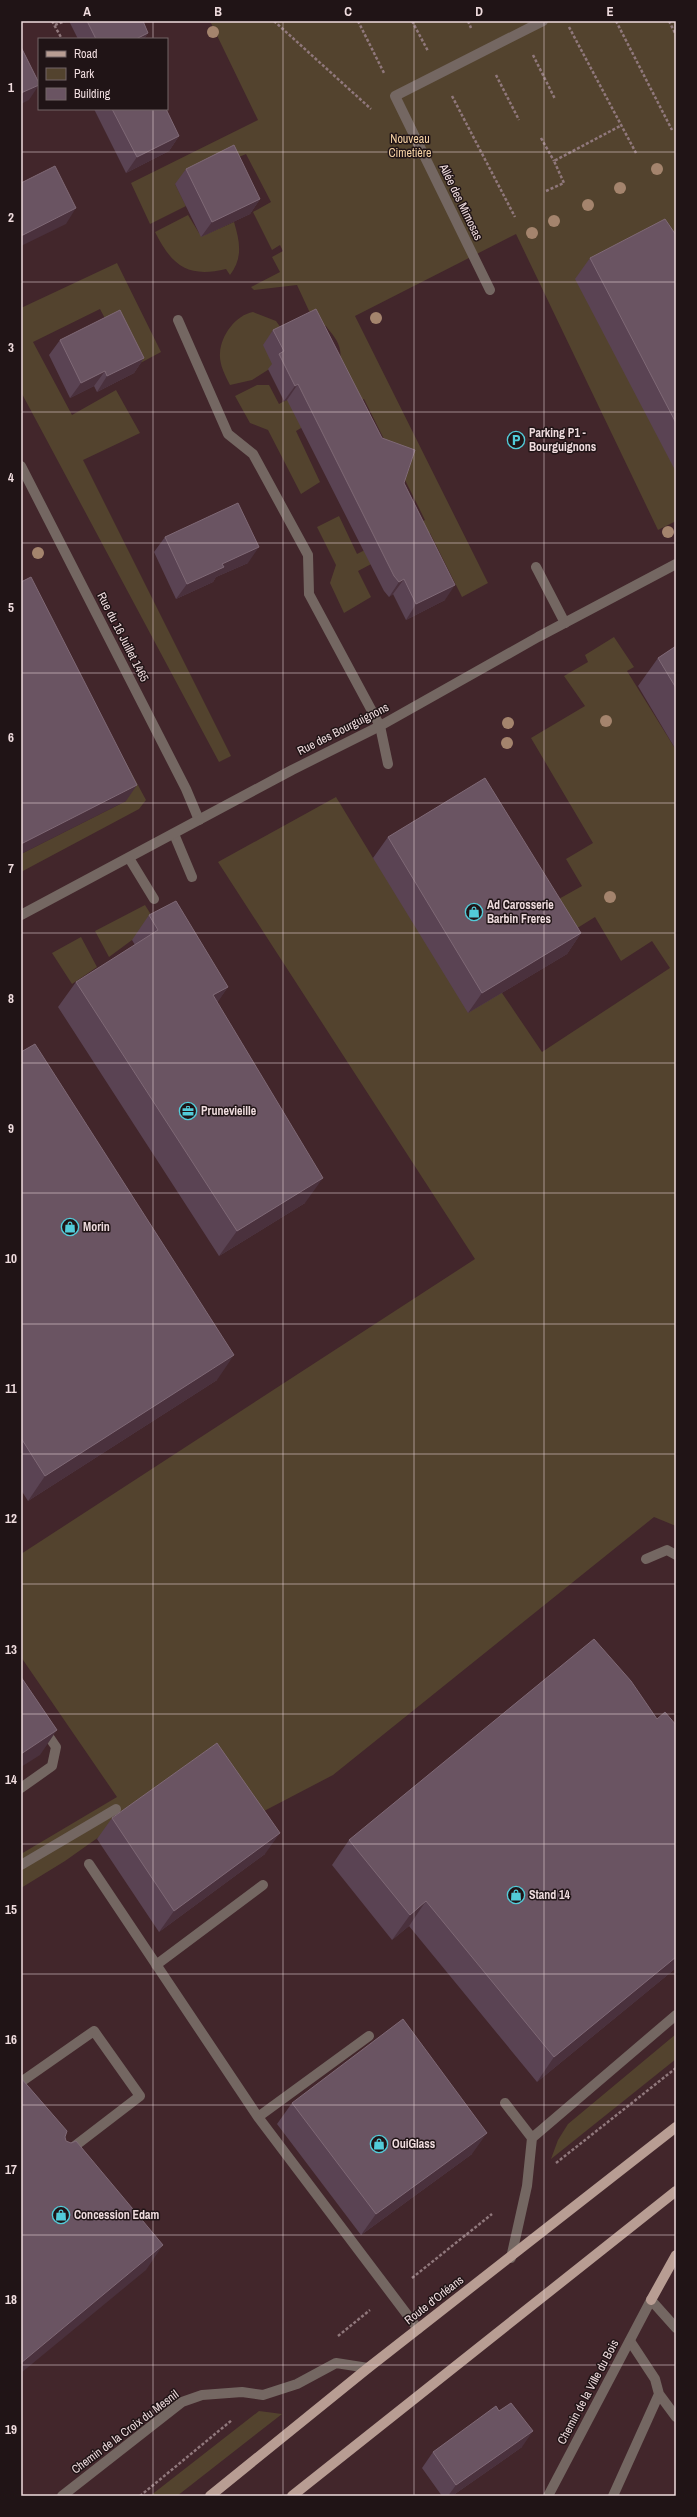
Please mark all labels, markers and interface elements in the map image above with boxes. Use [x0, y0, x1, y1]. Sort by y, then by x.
text: A [83, 3, 91, 20]
text: B [214, 3, 222, 20]
text: C [344, 3, 352, 20]
text: D [475, 3, 483, 20]
text: E [606, 3, 614, 20]
legend [38, 38, 168, 110]
text: Road [74, 46, 98, 62]
text: Park [74, 66, 94, 82]
text: 1 [8, 79, 14, 96]
text: Building [74, 86, 111, 102]
park label: Nouveau Cimetière [388, 131, 432, 161]
street label: Allée des Mimosas [435, 160, 486, 243]
text: 2 [8, 209, 14, 226]
text: 3 [8, 339, 14, 356]
place label: Parking P1 - Bourguignons [529, 425, 597, 455]
parking icon: Parking P1 - Bourguignons [506, 430, 526, 450]
text: 4 [8, 469, 14, 486]
street label: Rue du 16 Juillet 1465 [94, 589, 153, 685]
text: 5 [8, 599, 14, 616]
street label: Rue des Bourguignons [295, 699, 392, 759]
text: 6 [8, 729, 14, 746]
text: 7 [8, 860, 14, 877]
place label: Ad Carosserie Barbin Freres [487, 897, 554, 927]
shop icon: Ad Carosserie Barbin Freres [464, 902, 484, 922]
text: 8 [8, 990, 14, 1007]
office icon: Prunevieille [178, 1101, 198, 1121]
place label: Prunevieille [201, 1103, 257, 1119]
text: 9 [8, 1120, 14, 1137]
shop icon: Morin [60, 1217, 80, 1237]
place label: Morin [83, 1219, 110, 1235]
text: 10 [5, 1250, 17, 1267]
text: 11 [5, 1380, 17, 1397]
text: 12 [5, 1510, 17, 1527]
text: 13 [5, 1641, 17, 1658]
text: 14 [5, 1771, 17, 1788]
shop icon: Stand 14 [506, 1885, 526, 1905]
place label: Stand 14 [529, 1887, 571, 1903]
text: 15 [5, 1901, 17, 1918]
text: 16 [5, 2031, 17, 2048]
shop icon: OuiGlass [369, 2134, 389, 2154]
place label: OuiGlass [392, 2136, 436, 2152]
text: 17 [5, 2161, 17, 2178]
shop icon: Concession Edam [51, 2205, 71, 2225]
place label: Concession Edam [74, 2207, 160, 2223]
street label: Route d'Orléans [401, 2272, 467, 2328]
text: 18 [5, 2291, 17, 2308]
street label: Chemin de la Ville du Bois [554, 2337, 622, 2447]
street label: Chemin de la Croix du Mesnil [68, 2386, 182, 2478]
text: 19 [5, 2421, 17, 2438]

